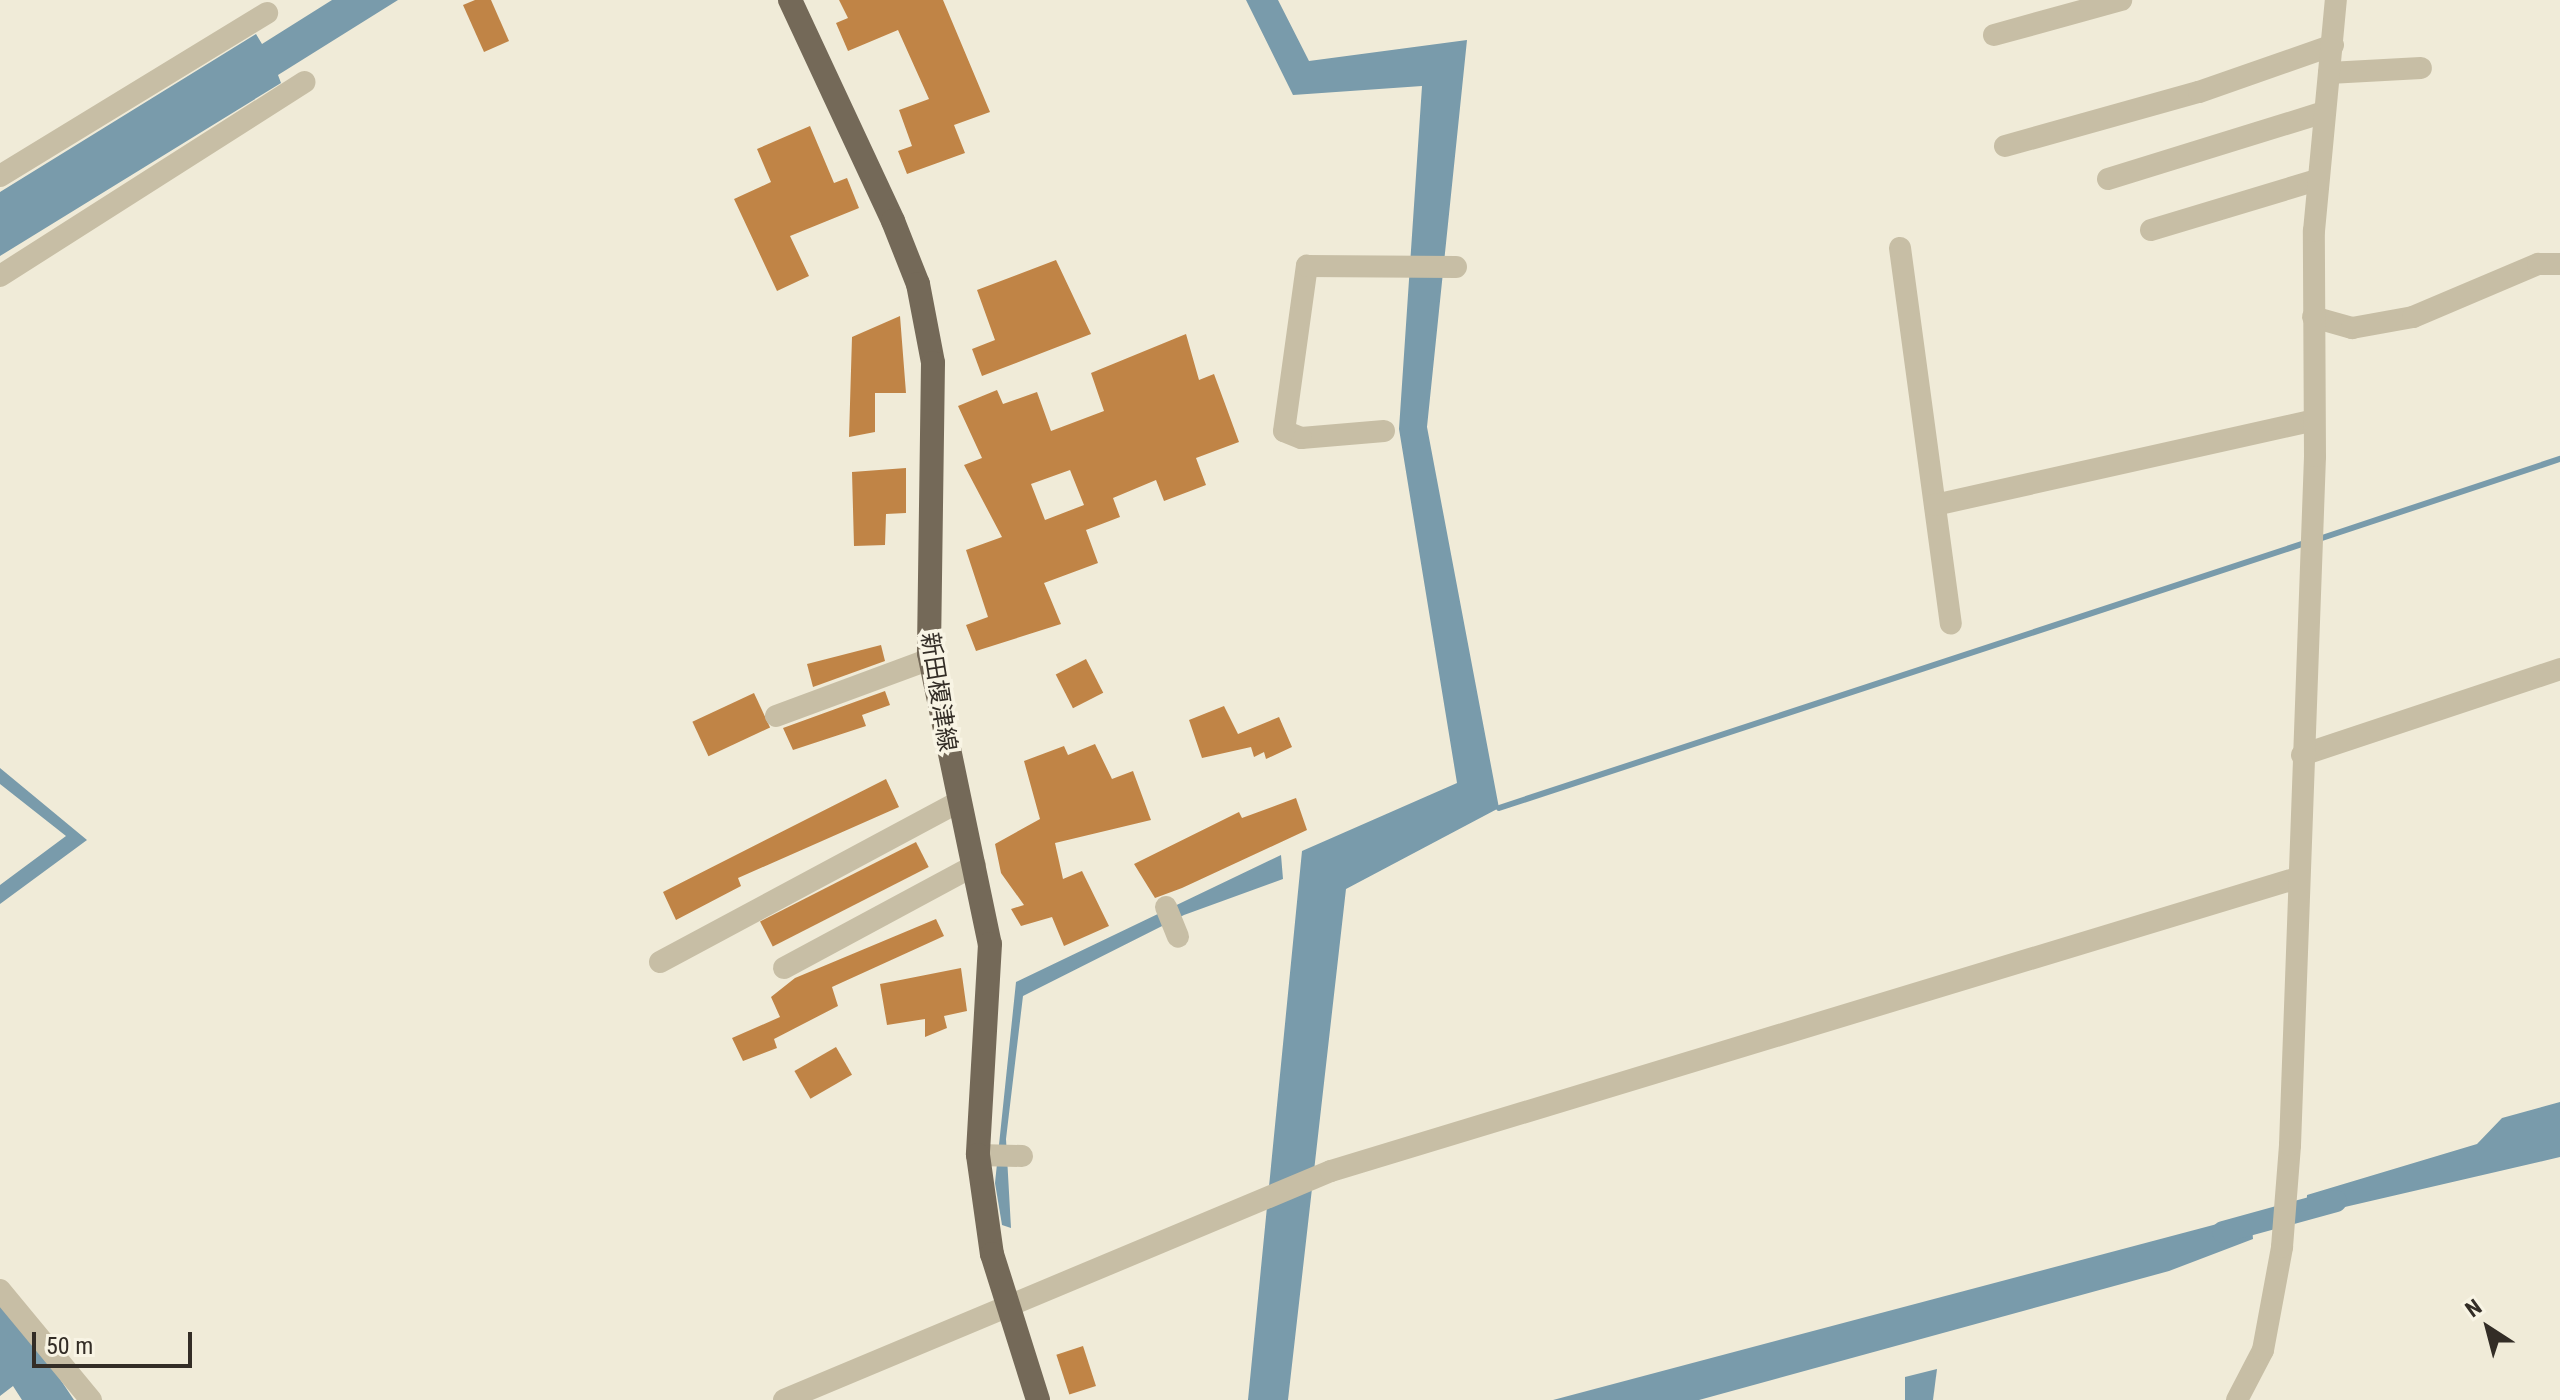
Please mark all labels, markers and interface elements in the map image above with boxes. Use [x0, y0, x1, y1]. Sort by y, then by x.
street label: 新田榎津線 [914, 630, 962, 754]
north arrow [2448, 1288, 2528, 1368]
text: N [2461, 1294, 2486, 1322]
scale bar [36, 1316, 196, 1366]
text: 50 m [46, 1332, 93, 1360]

